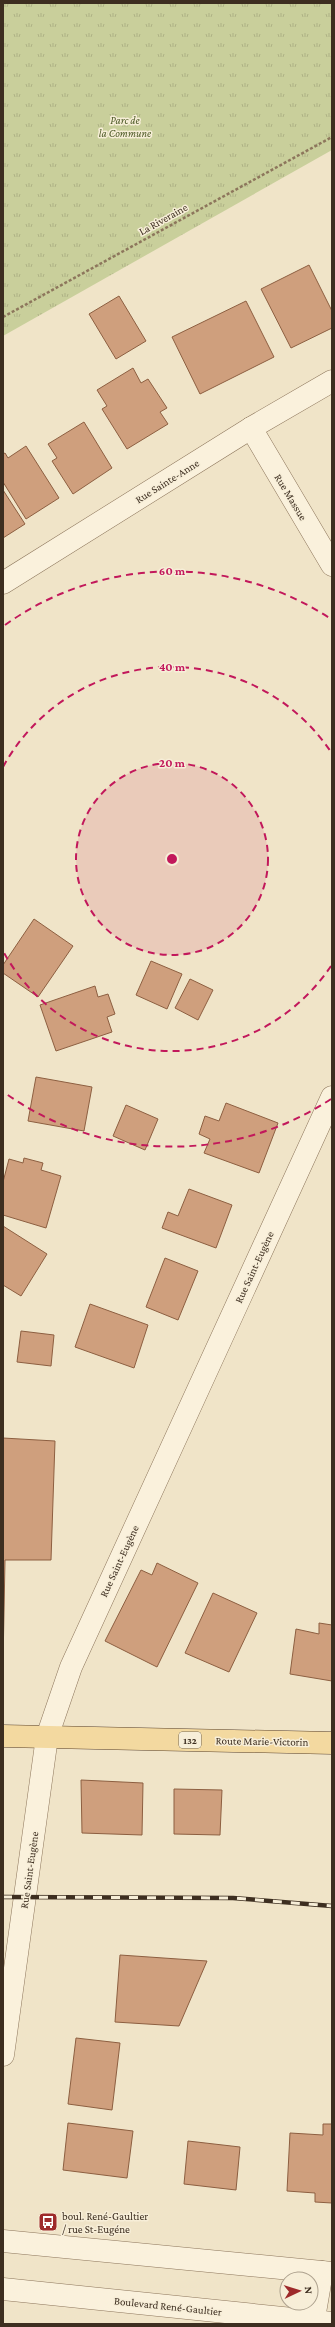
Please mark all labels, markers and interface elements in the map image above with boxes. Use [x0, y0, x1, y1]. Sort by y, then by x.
park label: Parc de la Commune [99, 114, 152, 139]
street label: La Riveraine [137, 201, 190, 237]
street label: Rue Sainte-Anne [133, 456, 201, 505]
street label: Rue Massue [272, 472, 310, 523]
text: 60 m [159, 564, 186, 578]
text: 40 m [159, 660, 186, 674]
text: 20 m [159, 756, 186, 770]
centre of rings [165, 852, 179, 866]
street label: Rue Saint-Eugène [232, 1229, 277, 1305]
street label: Rue Saint-Eugène [97, 1523, 142, 1599]
road number: 132 [179, 1732, 201, 1748]
street label: Route Marie-Victorin [216, 1734, 309, 1748]
street label: Rue Saint-Eugène [18, 1830, 41, 1910]
place label: boul. René-Gaultier / rue St-Eugéne [62, 2210, 148, 2236]
bus stop icon: boul. René-Gaultier / rue St-Eugéne [37, 2211, 59, 2233]
north arrow [279, 2271, 319, 2311]
text: N [303, 2286, 315, 2295]
street label: Boulevard René-Gaultier [113, 2294, 223, 2318]

